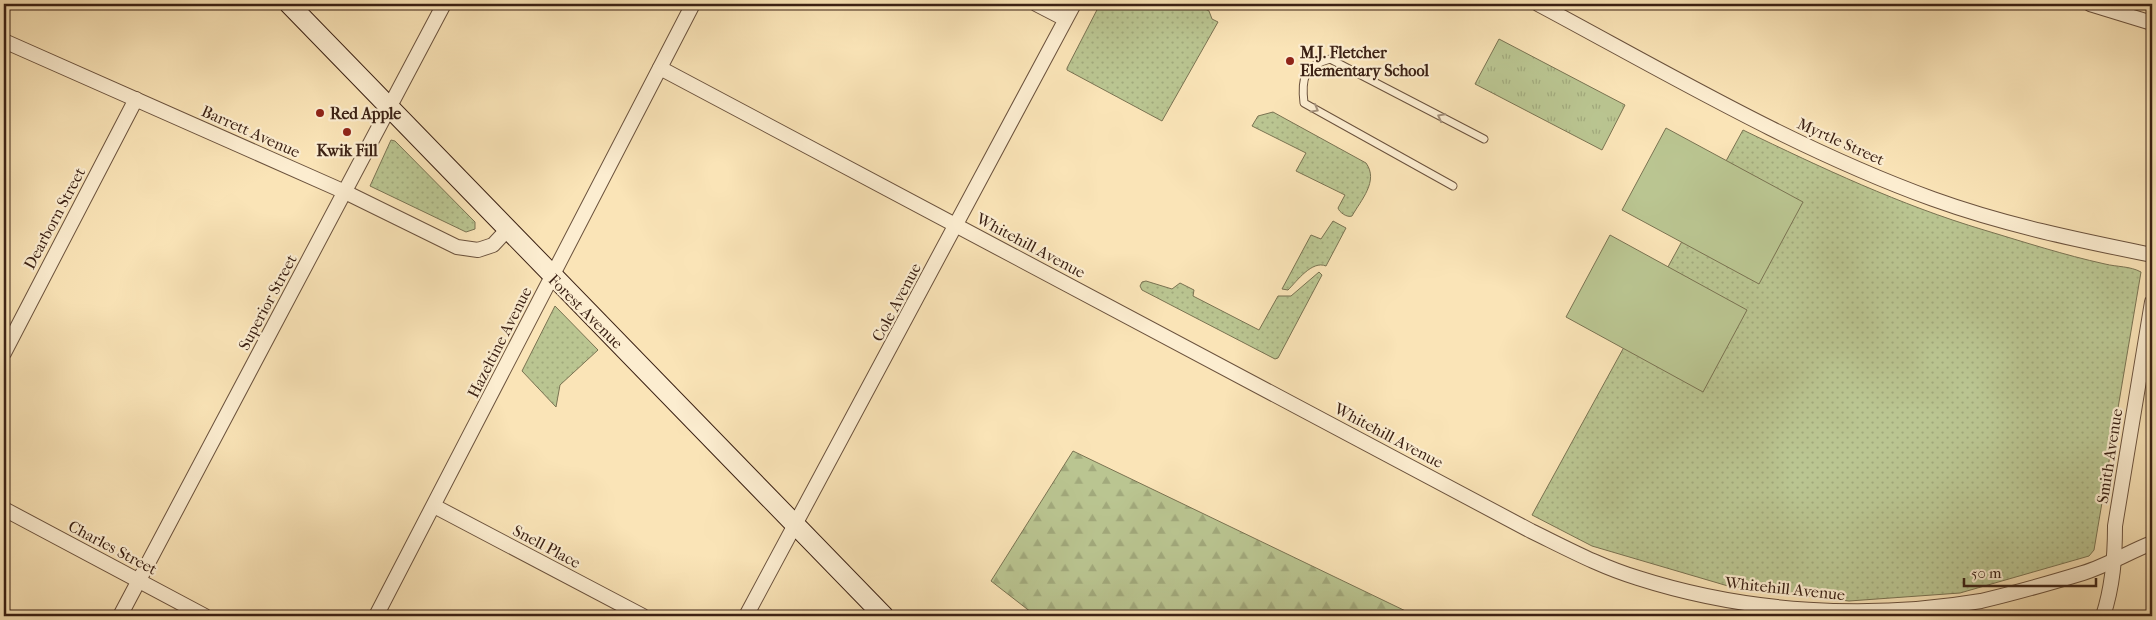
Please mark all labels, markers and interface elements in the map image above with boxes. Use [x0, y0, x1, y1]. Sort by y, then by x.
place label: M.J. Fletcher Elementary School [1299, 43, 1429, 81]
marker: M.J. Fletcher Elementary School [1284, 55, 1296, 67]
street label: Barrett Avenue [199, 101, 303, 162]
one-way arrow [1310, 103, 1319, 113]
place label: Red Apple [330, 104, 401, 124]
marker: Red Apple [314, 107, 326, 119]
one-way arrow [1437, 113, 1446, 123]
street label: Myrtle Street [1794, 114, 1888, 169]
marker: Kwik Fill [341, 126, 353, 138]
place label: Kwik Fill [316, 141, 378, 160]
street label: Dearborn Street [20, 164, 89, 272]
street label: Whitehill Avenue [972, 208, 1088, 282]
street label: Superior Street [234, 251, 301, 353]
street label: Cole Avenue [868, 260, 925, 345]
street label: Forest Avenue [544, 270, 627, 353]
street label: Hazeltine Avenue [463, 284, 536, 401]
street label: Whitehill Avenue [1330, 398, 1446, 472]
street label: Smith Avenue [2093, 407, 2126, 505]
street label: Charles Street [65, 516, 161, 579]
street label: Snell Place [510, 521, 584, 572]
scale bar [1964, 555, 2096, 587]
text: 50 m [1971, 564, 2002, 582]
street label: Whitehill Avenue [1723, 573, 1846, 604]

